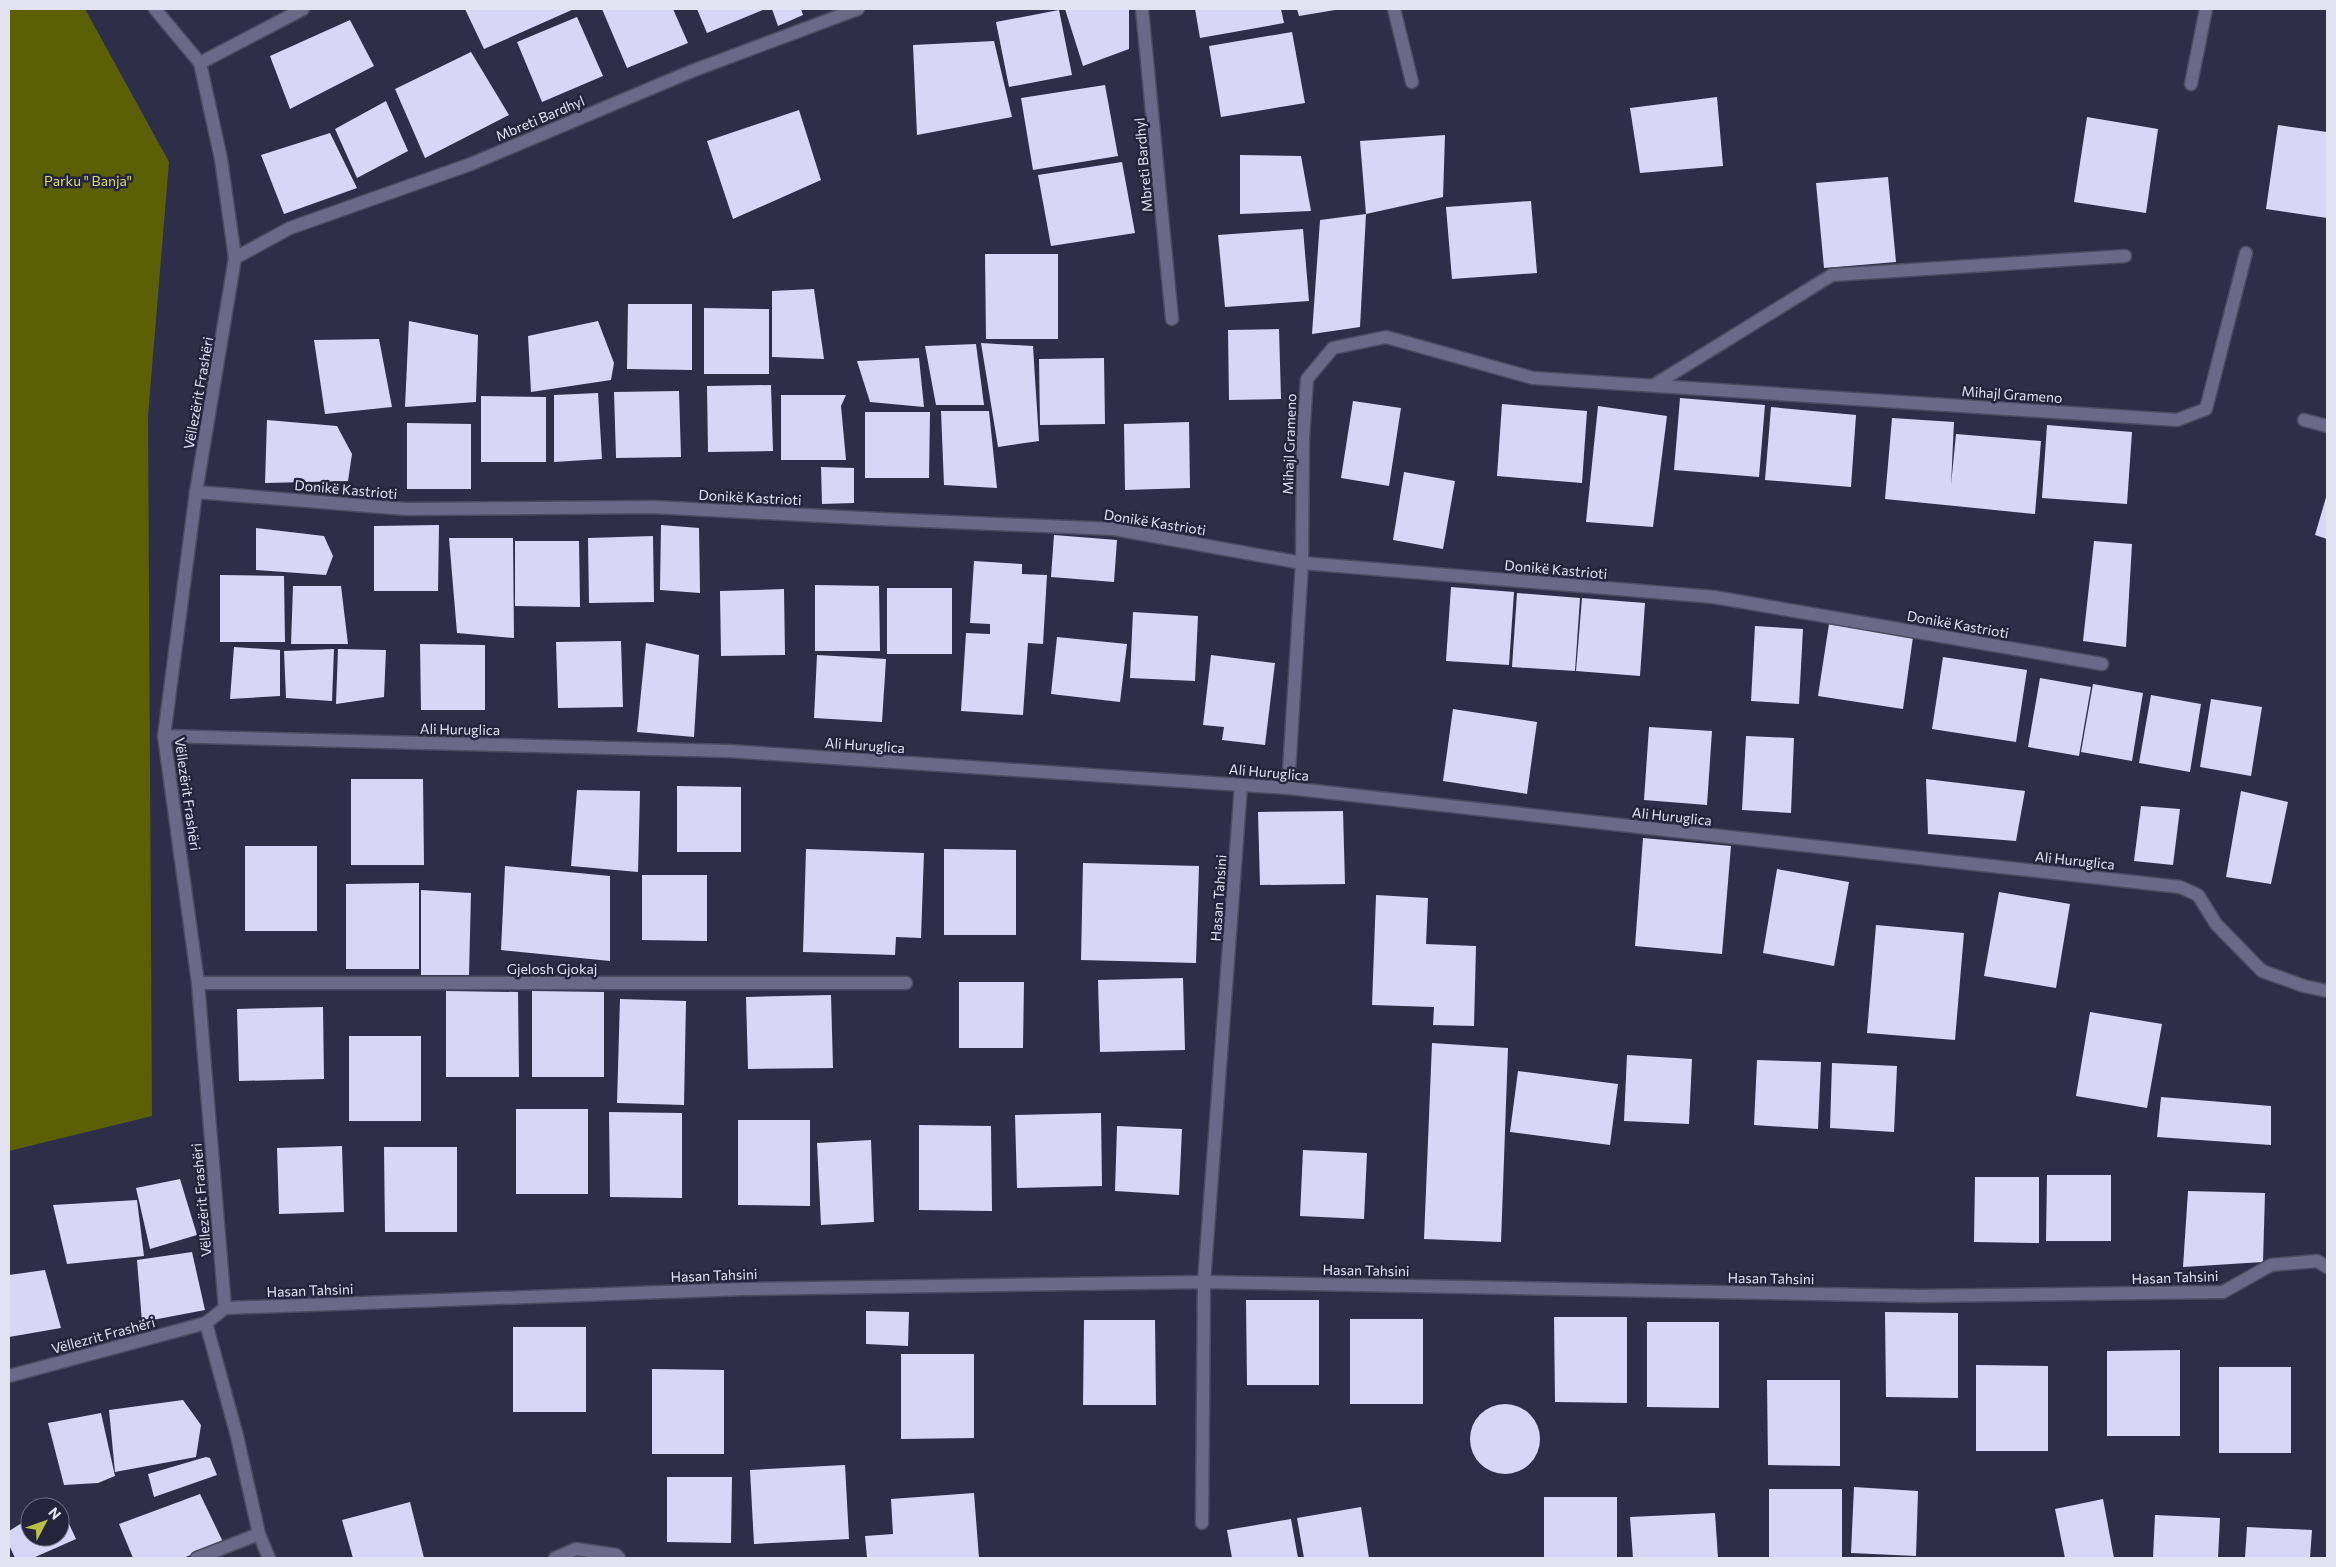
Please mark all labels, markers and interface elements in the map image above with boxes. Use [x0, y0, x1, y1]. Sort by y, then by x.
street label: Mbreti Bardhyl [493, 92, 587, 144]
street label: Mbreti Bardhyl [1130, 117, 1156, 213]
park label: Parku " Banja" [44, 172, 132, 189]
street label: Vëllezërit Frashëri [180, 335, 216, 451]
street label: Mihajl Grameno [1961, 382, 2063, 406]
street label: Mihajl Grameno [1279, 393, 1299, 495]
street label: Donikë Kastrioti [294, 476, 398, 502]
street label: Donikë Kastrioti [698, 486, 802, 508]
street label: Donikë Kastrioti [1103, 506, 1207, 538]
street label: Donikë Kastrioti [1504, 556, 1608, 582]
street label: Donikë Kastrioti [1906, 607, 2010, 641]
street label: Ali Huruglica [420, 720, 500, 738]
street label: Ali Huruglica [824, 734, 906, 756]
street label: Vëllezërit Frashëri [172, 736, 204, 852]
street label: Ali Huruglica [1228, 760, 1310, 784]
street label: Ali Huruglica [1631, 803, 1713, 829]
street label: Ali Huruglica [2034, 847, 2116, 873]
street label: Hasan Tahsini [1206, 854, 1230, 942]
street label: Gjelosh Gjokaj [507, 960, 597, 977]
street label: Vëllezërit Frashëri [188, 1142, 214, 1258]
street label: Hasan Tahsini [1322, 1261, 1410, 1279]
street label: Hasan Tahsini [670, 1265, 758, 1285]
street label: Hasan Tahsini [2131, 1267, 2219, 1287]
street label: Hasan Tahsini [1727, 1269, 1815, 1287]
street label: Hasan Tahsini [266, 1280, 354, 1300]
street label: Vëllezrit Frashëri [49, 1313, 157, 1357]
north arrow [20, 1497, 70, 1547]
text: N [45, 1504, 65, 1523]

